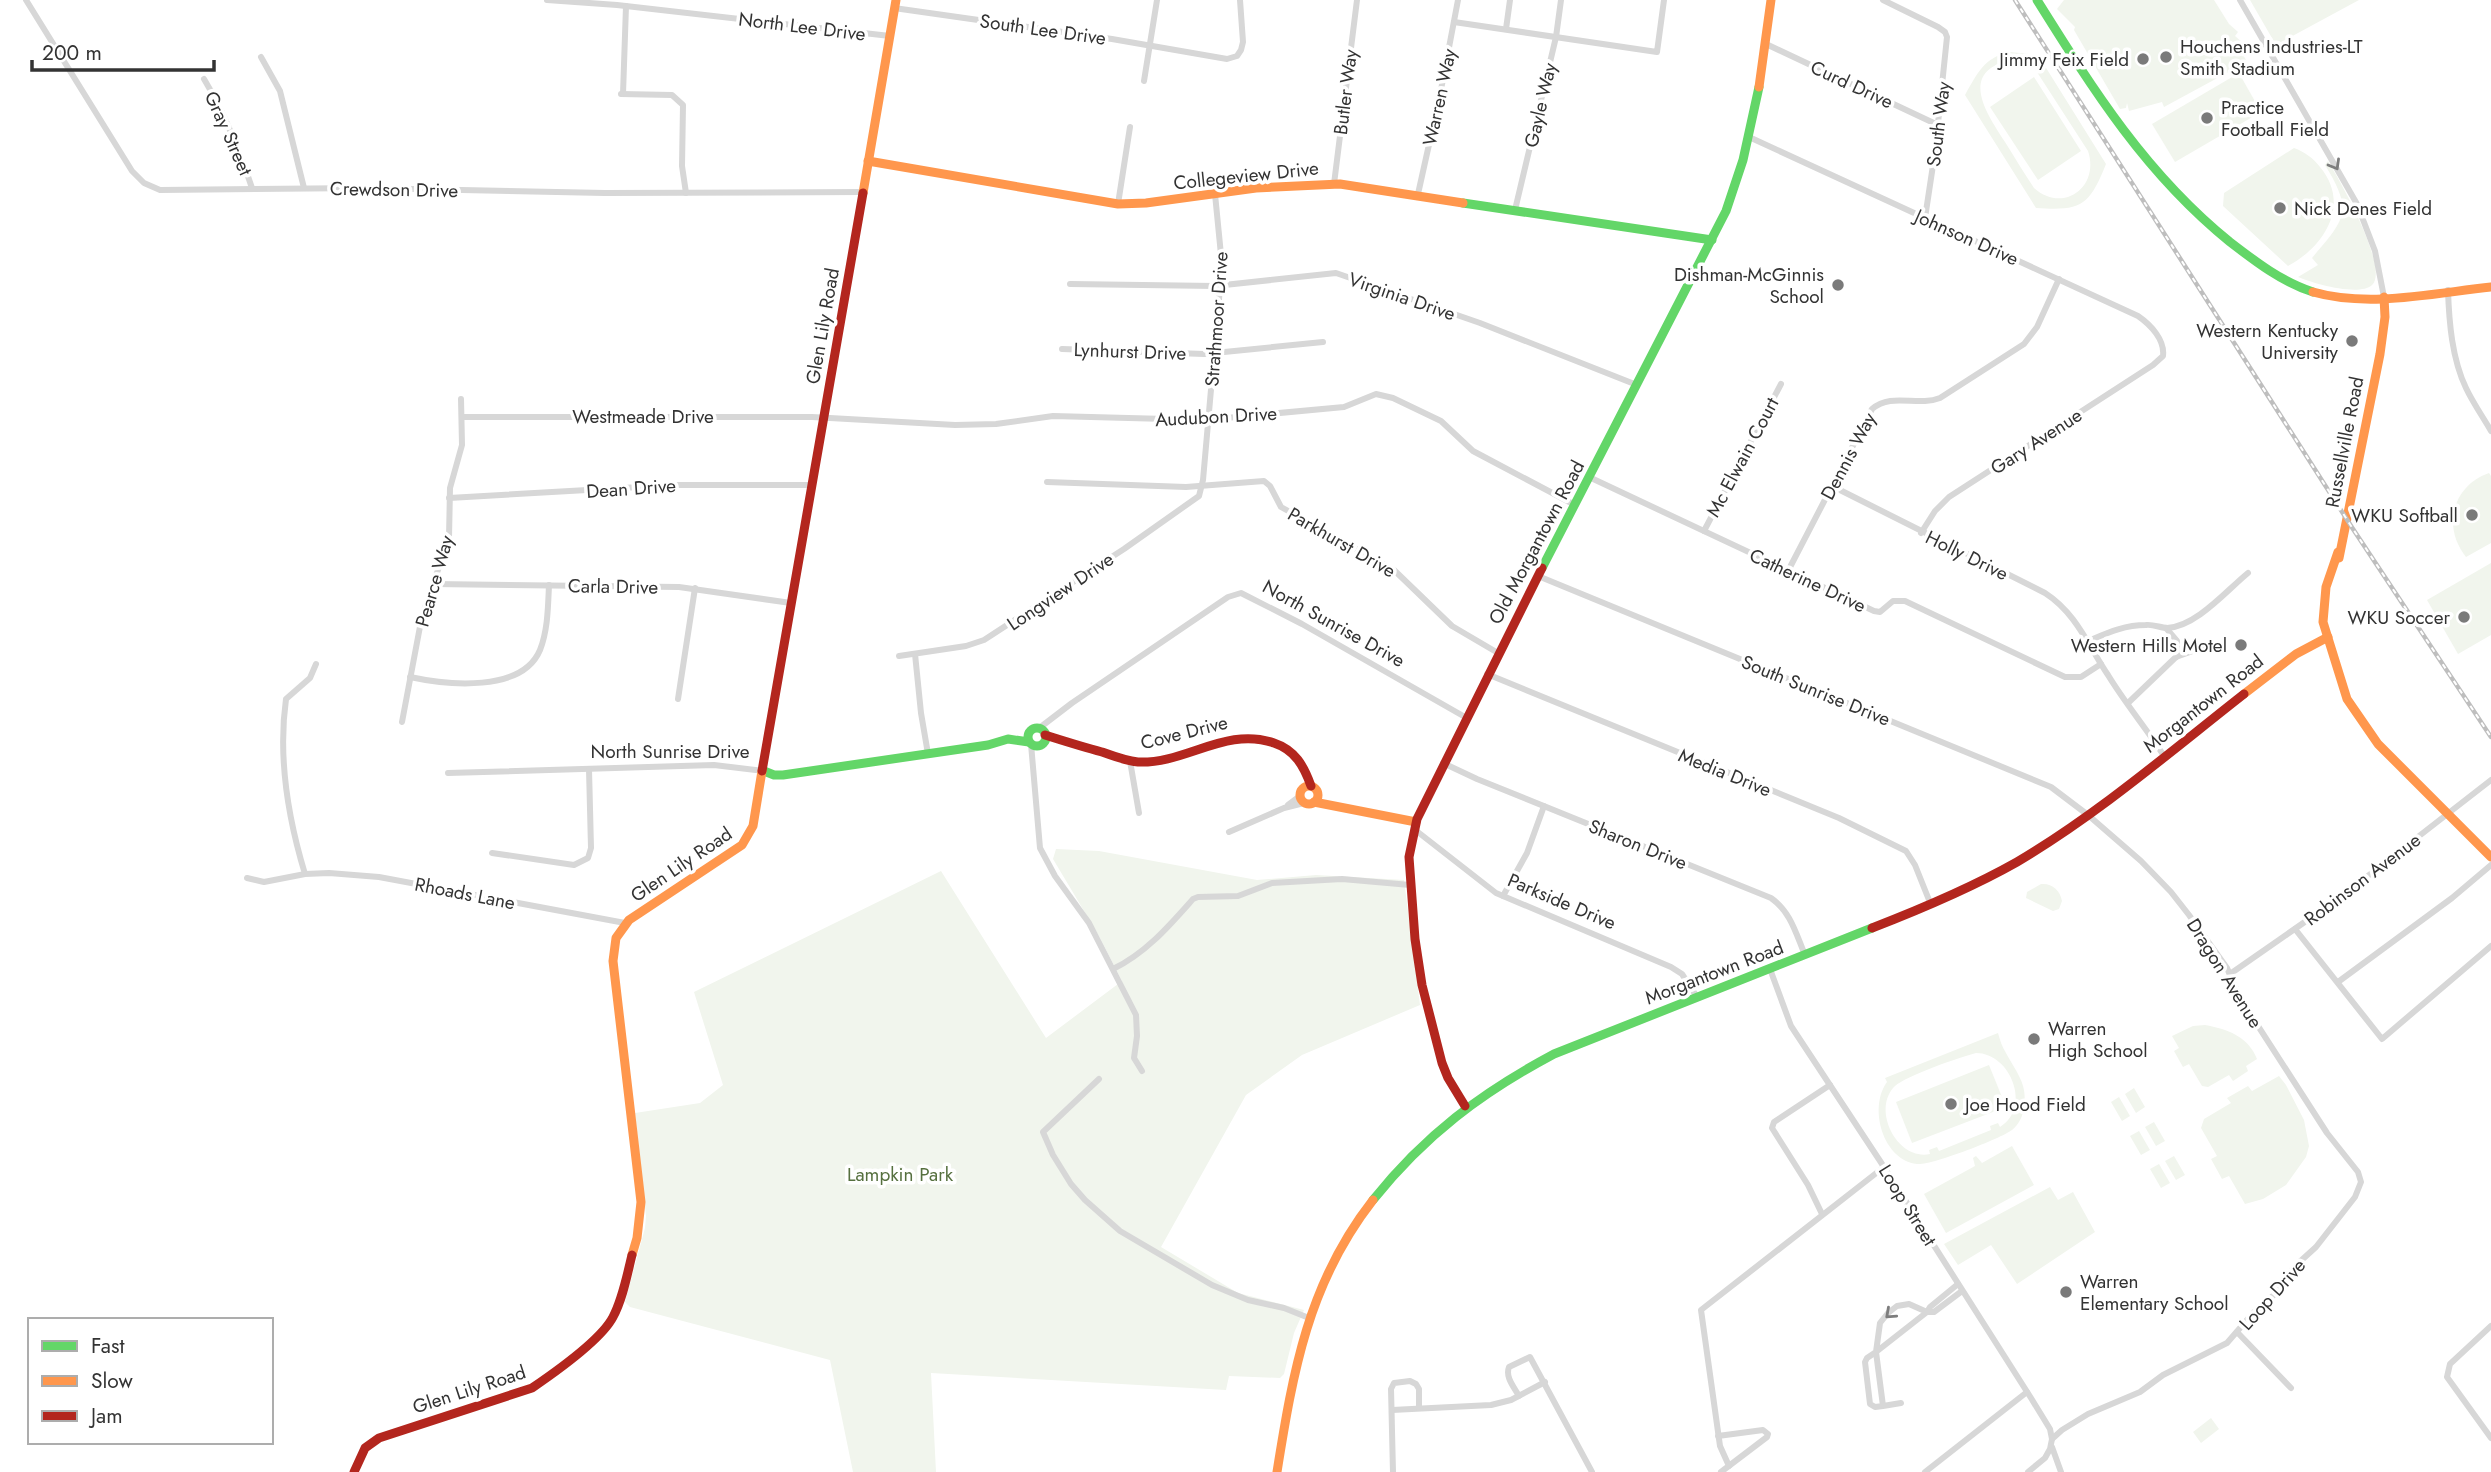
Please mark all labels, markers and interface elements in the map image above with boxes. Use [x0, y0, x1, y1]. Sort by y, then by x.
street label: North Lee Drive [737, 5, 867, 48]
street label: South Lee Drive [978, 7, 1108, 52]
scale bar [32, 28, 214, 72]
place label: Houchens Industries-LT Smith Stadium [2180, 33, 2363, 82]
text: 200 m [42, 38, 102, 68]
street label: Warren Way [1416, 45, 1463, 148]
place label: Jimmy Feix Field [1996, 46, 2129, 73]
street label: Butler Way [1327, 47, 1364, 136]
marker: Houchens Industries-LT Smith Stadium [2158, 49, 2174, 65]
marker: Jimmy Feix Field [2135, 51, 2151, 67]
street label: Curd Drive [1806, 54, 1898, 115]
street label: Gayle Way [1518, 59, 1563, 150]
street label: South Way [1920, 79, 1957, 168]
street label: Gray Street [198, 87, 259, 180]
place label: Practice Football Field [2221, 94, 2329, 143]
marker: Practice Football Field [2199, 110, 2215, 126]
street label: Collegeview Drive [1172, 154, 1320, 197]
one-way arrow [2327, 158, 2340, 171]
street label: Crewdson Drive [330, 175, 459, 204]
place label: Nick Denes Field [2294, 195, 2432, 222]
marker: Nick Denes Field [2272, 200, 2288, 216]
street label: Johnson Drive [1908, 201, 2023, 272]
street label: Strathmoor Drive [1198, 250, 1235, 387]
place label: Dishman-McGinnis School [1674, 261, 1824, 310]
street label: Glen Lily Road [799, 266, 846, 386]
street label: Virginia Drive [1345, 266, 1459, 327]
marker: Dishman-McGinnis School [1830, 277, 1846, 293]
place label: Western Kentucky University [2196, 317, 2339, 366]
marker: Western Kentucky University [2344, 333, 2360, 349]
street label: Lynhurst Drive [1073, 336, 1187, 367]
street label: Russellville Road [2319, 374, 2370, 510]
street label: Mc Elwain Court [1700, 392, 1786, 522]
street label: Audubon Drive [1154, 400, 1278, 433]
street label: Gary Avenue [1985, 402, 2087, 481]
street label: Westmeade Drive [572, 403, 714, 430]
street label: Dennis Way [1814, 407, 1883, 505]
street label: Old Morgantown Road [1482, 456, 1591, 629]
street label: Dean Drive [585, 472, 677, 505]
street label: Parkhurst Drive [1283, 501, 1401, 584]
place label: WKU Softball [2351, 502, 2458, 529]
marker: WKU Softball [2464, 507, 2480, 523]
street label: Holly Drive [1921, 524, 2013, 587]
street label: Pearce Way [409, 532, 461, 630]
street label: Catherine Drive [1745, 542, 1871, 619]
street label: Longview Drive [1002, 546, 1119, 637]
street label: Carla Drive [568, 572, 658, 601]
street label: North Sunrise Drive [1258, 573, 1410, 674]
place label: WKU Soccer [2348, 604, 2450, 631]
marker: WKU Soccer [2456, 609, 2472, 625]
place label: Western Hills Motel [2071, 632, 2227, 659]
marker: Western Hills Motel [2233, 637, 2249, 653]
street label: South Sunrise Drive [1737, 648, 1894, 733]
street label: Morgantown Road [2137, 648, 2269, 759]
street label: Cove Drive [1138, 709, 1231, 756]
street label: North Sunrise Drive [590, 738, 750, 765]
street label: Media Drive [1674, 742, 1776, 803]
street label: Sharon Drive [1585, 812, 1691, 877]
street label: Glen Lily Road [625, 820, 738, 908]
street label: Robinson Avenue [2298, 826, 2426, 932]
street label: Parkside Drive [1504, 867, 1620, 936]
street label: Rhoads Lane [412, 871, 518, 916]
street label: Dragon Avenue [2180, 913, 2269, 1033]
street label: Morgantown Road [1641, 934, 1787, 1011]
place label: Warren High School [2048, 1015, 2148, 1064]
marker: Warren High School [2026, 1031, 2042, 1047]
place label: Joe Hood Field [1962, 1091, 2086, 1118]
marker: Joe Hood Field [1943, 1096, 1959, 1112]
street label: Loop Street [1872, 1159, 1943, 1251]
park label: Lampkin Park [847, 1161, 954, 1188]
street label: Loop Drive [2233, 1252, 2312, 1336]
place label: Warren Elementary School [2080, 1268, 2229, 1317]
marker: Warren Elementary School [2058, 1284, 2074, 1300]
one-way arrow [1885, 1306, 1898, 1318]
legend [28, 1318, 273, 1444]
text: Fast [91, 1331, 124, 1361]
street label: Glen Lily Road [409, 1358, 529, 1420]
text: Slow [91, 1366, 133, 1396]
text: Jam [88, 1401, 123, 1431]

